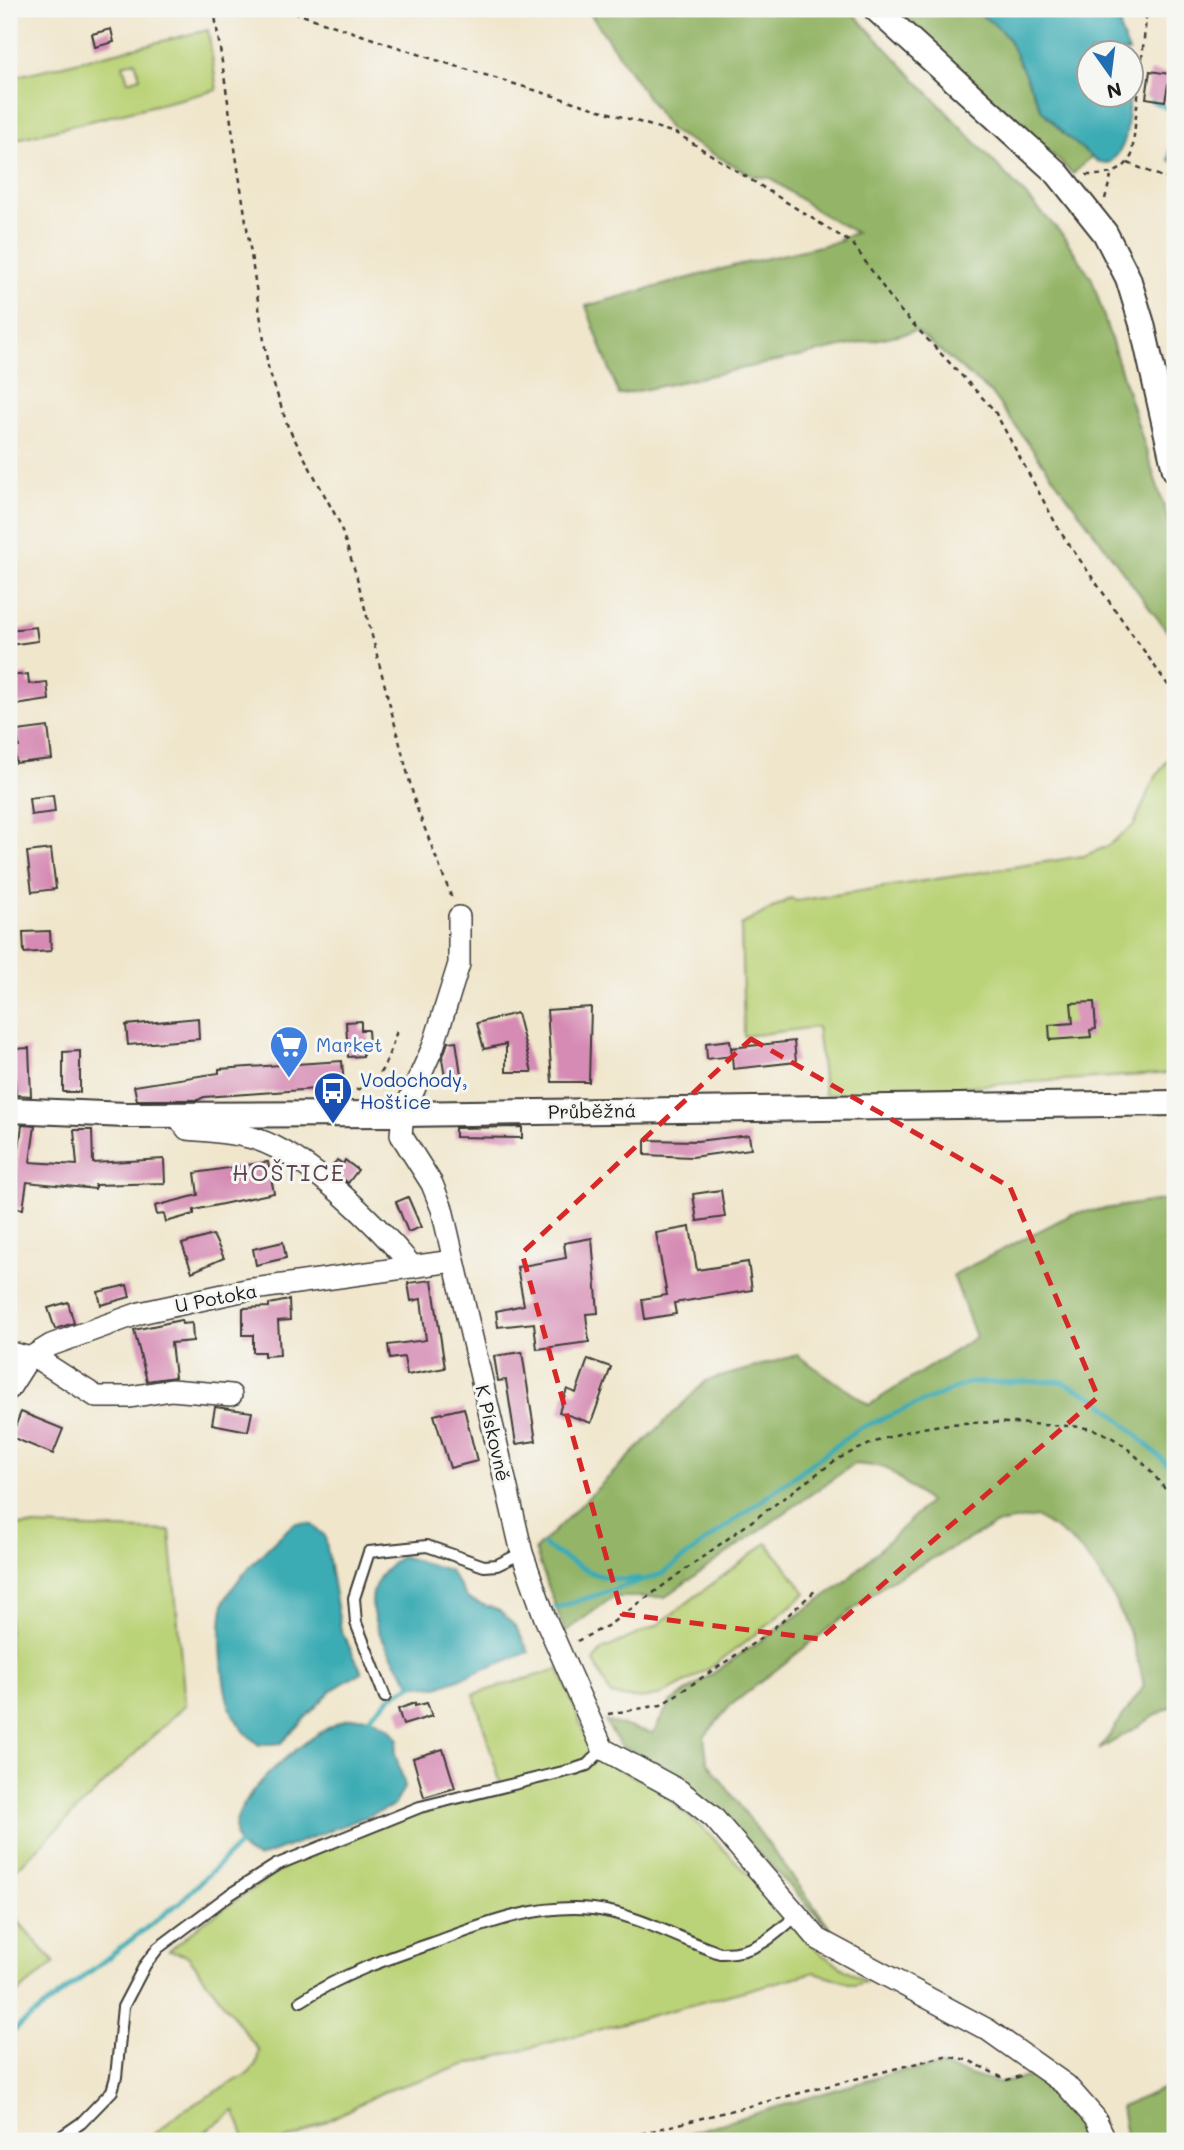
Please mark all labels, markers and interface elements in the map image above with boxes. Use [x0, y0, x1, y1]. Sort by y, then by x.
north arrow [1076, 38, 1146, 108]
text: N [1104, 77, 1124, 105]
supermarket icon: Market [268, 1024, 310, 1079]
place label: Market [316, 1032, 383, 1057]
place label: Vodochody, Hoštice [360, 1067, 468, 1114]
bus stop icon: Vodochody, Hoštice [312, 1070, 354, 1125]
street label: Průběžná [548, 1097, 636, 1124]
district label: HOŠTICE [232, 1157, 346, 1187]
street label: U Potoka [173, 1277, 259, 1318]
street label: K Pískovně [470, 1382, 517, 1484]

